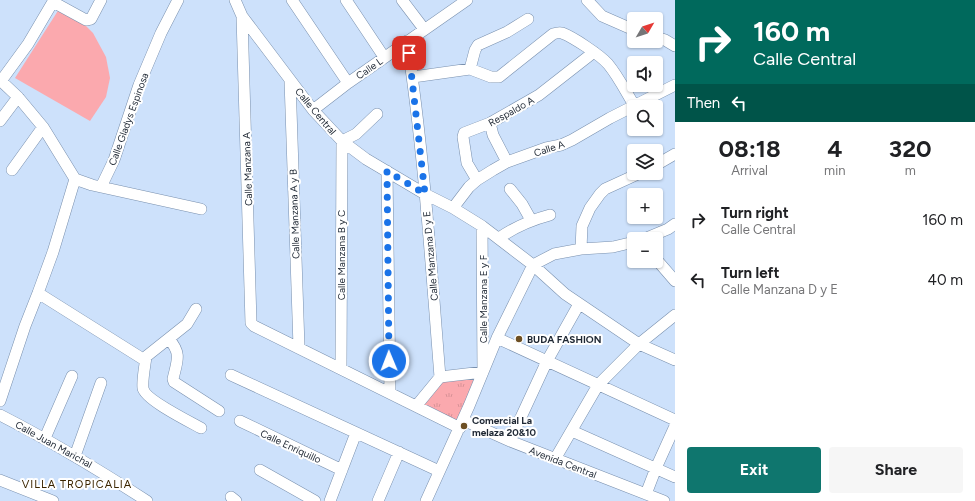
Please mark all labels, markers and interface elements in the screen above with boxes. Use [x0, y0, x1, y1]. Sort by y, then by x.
north arrow [627, 12, 663, 48]
map controls [627, 12, 663, 268]
text: 160 m [753, 14, 830, 48]
icon: right [687, 16, 739, 68]
pin [392, 36, 426, 70]
icon: arrive [398, 42, 420, 64]
text: Calle Central [753, 48, 856, 70]
street label: Calle L [353, 54, 386, 82]
button: sound [627, 56, 663, 92]
street label: Calle Gladys Espinosa [106, 71, 151, 167]
street label: Calle Central [292, 85, 339, 137]
icon: left [728, 92, 750, 114]
street label: Respaldo A [486, 93, 537, 129]
text: Then [687, 94, 720, 112]
button: search [627, 100, 663, 136]
street label: Calle Manzana A [240, 132, 255, 206]
text: 08:18 [718, 134, 781, 163]
text: 4 [827, 134, 842, 163]
text: 320 [889, 134, 932, 163]
street label: Calle A [532, 137, 566, 160]
button: layers [627, 144, 663, 180]
text: Arrival [731, 163, 768, 178]
text: min [824, 163, 845, 178]
text: m [905, 163, 916, 178]
street label: Calle Manzana A y B [286, 169, 303, 259]
button: + [627, 188, 663, 224]
text: Turn right [721, 204, 789, 222]
icon: right [687, 209, 709, 231]
street label: Calle Manzana B y C [335, 210, 348, 300]
street label: Calle Manzana D y E [420, 211, 441, 301]
text: 160 m [922, 211, 963, 229]
text: Calle Central [721, 222, 796, 237]
button: − [627, 232, 663, 268]
street label: Calle Manzana E y F [477, 254, 490, 343]
text: Turn left [721, 264, 779, 282]
icon: left [687, 269, 709, 291]
text: 40 m [928, 271, 963, 289]
text: Calle Manzana D y E [721, 282, 838, 297]
place label: BUDA FASHION [527, 333, 601, 346]
marker: BUDA FASHION [514, 334, 524, 344]
position arrow [368, 340, 410, 382]
place label: Comercial La melaza 20&10 [472, 414, 536, 439]
street label: Calle Juan Marichal [13, 418, 95, 471]
marker: Comercial La melaza 20&10 [459, 421, 469, 431]
street label: Calle Enriquillo [258, 427, 323, 466]
street label: Avenida Central [527, 444, 598, 481]
button: Exit [687, 447, 821, 493]
button: Share [829, 447, 963, 493]
district label: VILLA TROPICALIA [22, 478, 132, 491]

